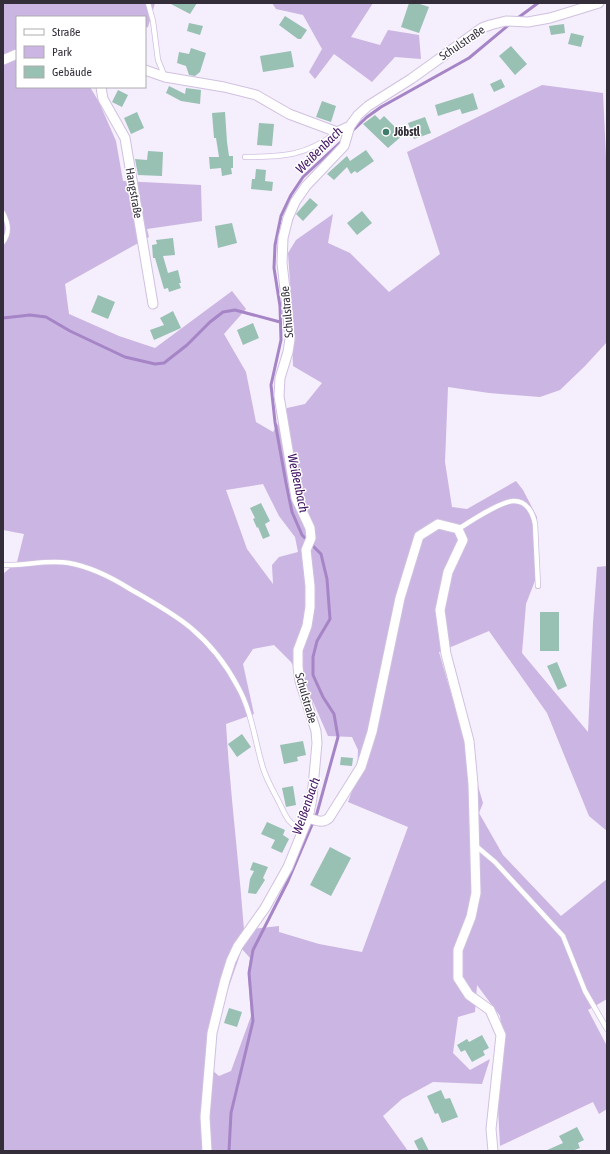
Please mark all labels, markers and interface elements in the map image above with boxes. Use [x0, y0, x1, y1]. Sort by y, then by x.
legend [16, 16, 146, 88]
street label: Schulstraße [437, 23, 487, 63]
text: Straße [52, 25, 80, 39]
text: Park [52, 45, 73, 59]
text: Gebäude [52, 65, 92, 79]
water label: Weißenbach [293, 123, 346, 176]
place label: Jöbstl [393, 125, 421, 139]
marker: Jöbstl [381, 127, 391, 137]
street label: Hangstraße [123, 167, 145, 219]
street label: Schulstraße [278, 286, 296, 338]
water label: Weißenbach [284, 452, 312, 514]
street label: Schulstraße [292, 671, 320, 725]
water label: Weißenbach [289, 775, 323, 837]

